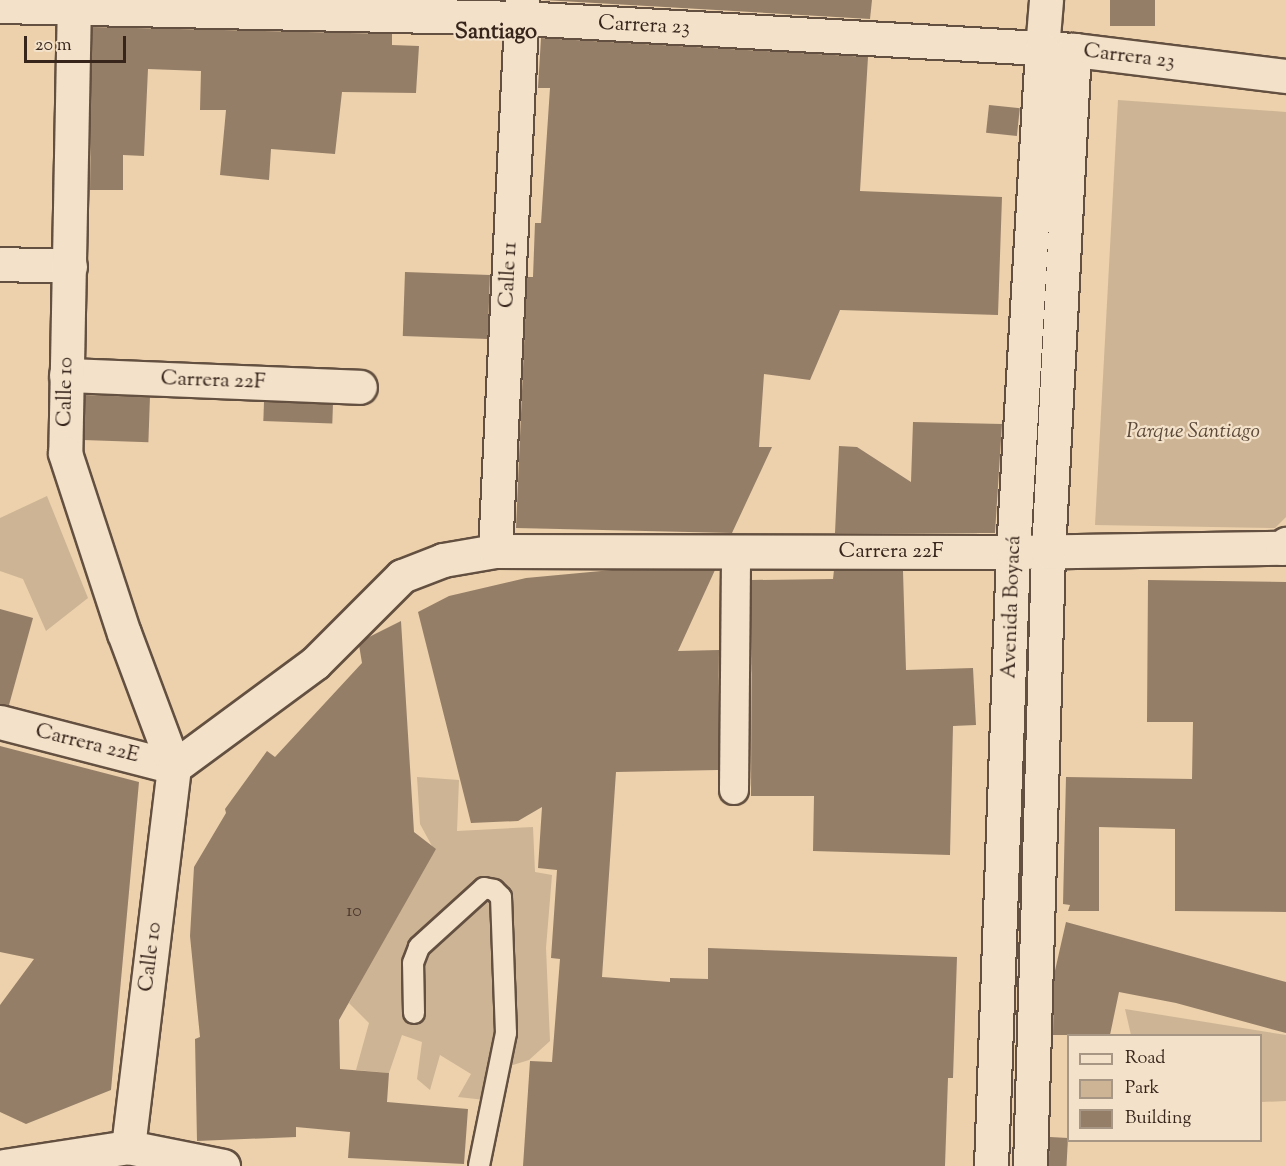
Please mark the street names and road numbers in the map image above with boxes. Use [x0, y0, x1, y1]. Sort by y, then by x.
street label: Carrera 23 [597, 11, 691, 41]
street label: Carrera 23 [1082, 39, 1176, 75]
street label: Calle 11 [495, 241, 523, 309]
street label: Calle 10 [53, 357, 79, 427]
street label: Carrera 22F [160, 367, 266, 395]
street label: Avenida Boyacá [997, 535, 1027, 679]
street label: Carrera 22F [839, 539, 943, 565]
street label: Carrera 22E [33, 719, 141, 769]
street label: Calle 10 [134, 921, 168, 993]

